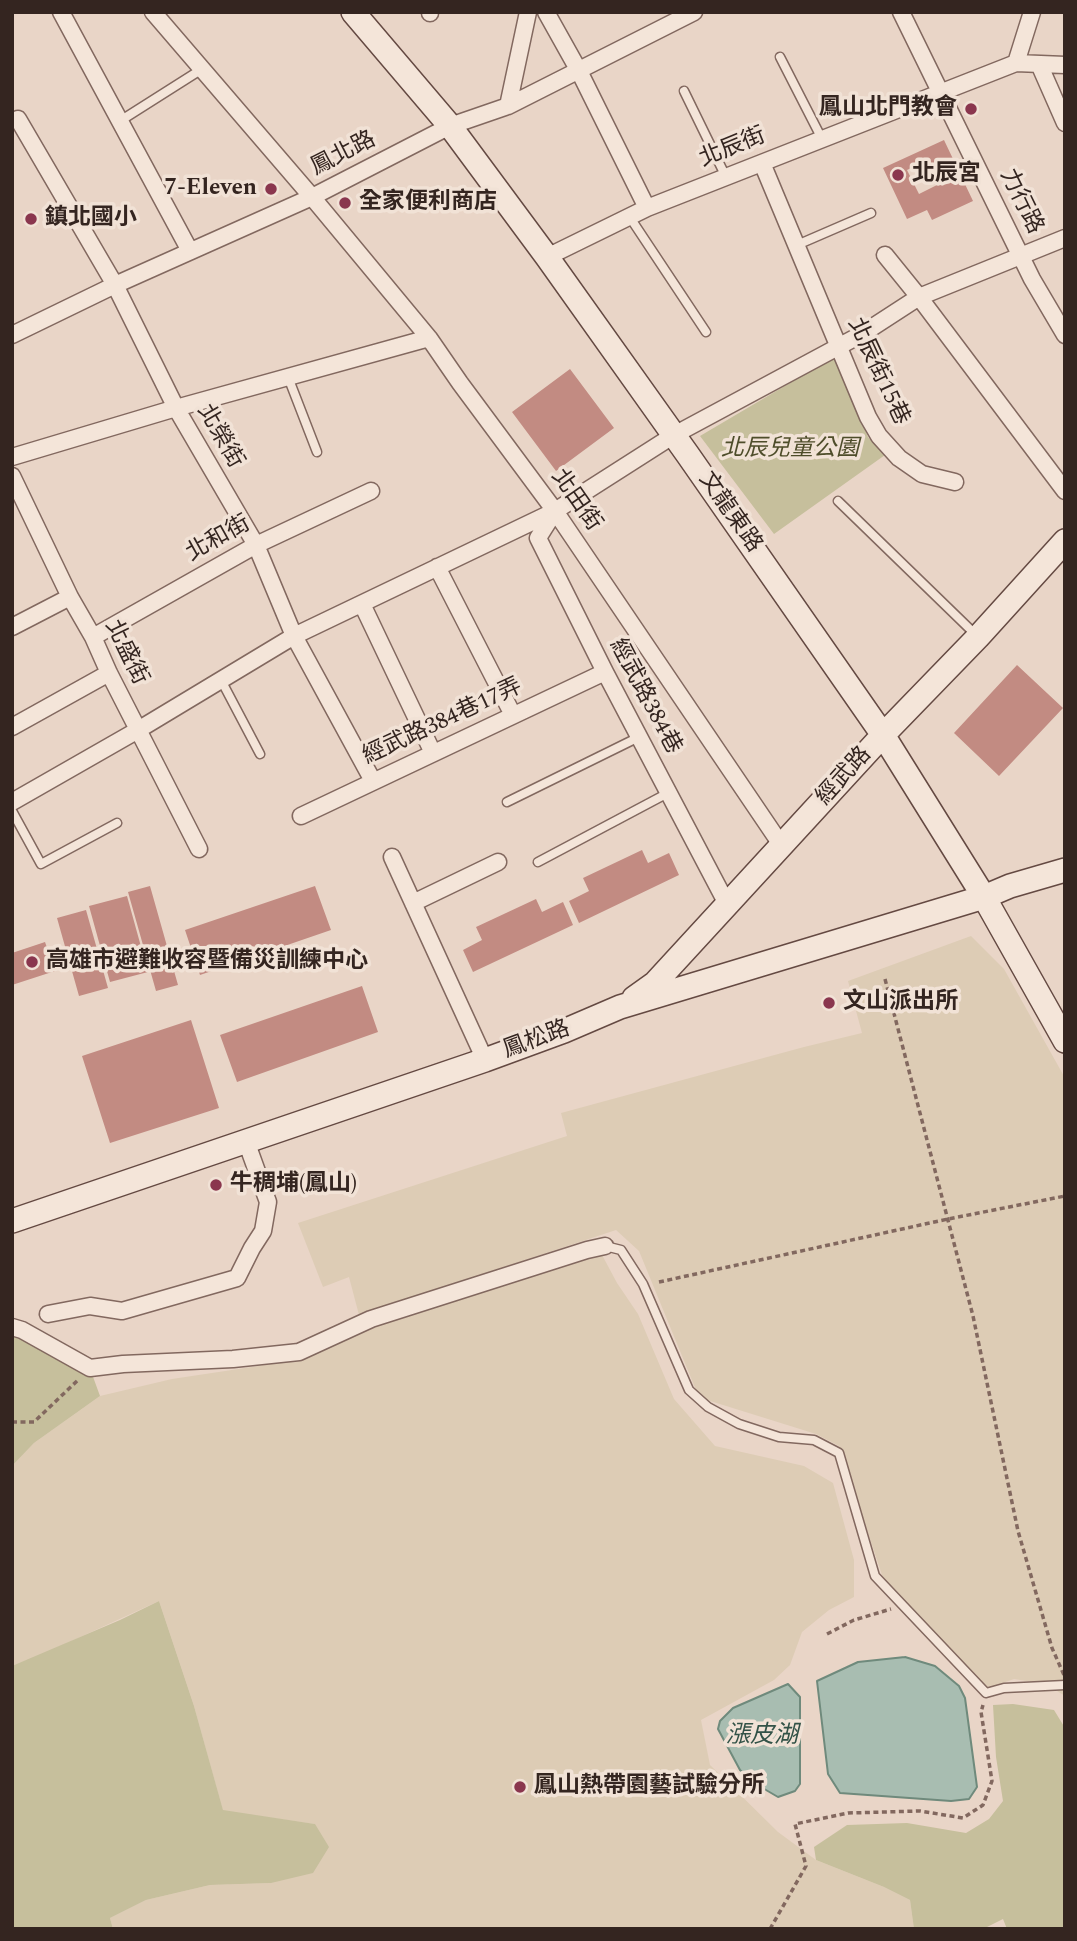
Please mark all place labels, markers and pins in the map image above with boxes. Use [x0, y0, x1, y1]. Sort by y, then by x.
place label: 鳳山北門教會 [819, 95, 957, 123]
marker: 鳳山北門教會 [963, 101, 979, 117]
place label: 北辰宮 [912, 161, 981, 189]
marker: 北辰宮 [890, 167, 906, 183]
place label: 7-Eleven [164, 175, 257, 203]
marker: 7-Eleven [263, 181, 279, 197]
place label: 全家便利商店 [359, 189, 497, 217]
marker: 全家便利商店 [337, 195, 353, 211]
place label: 鎮北國小 [45, 205, 137, 233]
marker: 鎮北國小 [23, 211, 39, 227]
place label: 高雄市避難收容暨備災訓練中心 [46, 948, 368, 976]
marker: 高雄市避難收容暨備災訓練中心 [24, 954, 40, 970]
place label: 文山派出所 [843, 989, 958, 1017]
marker: 文山派出所 [821, 995, 837, 1011]
place label: 牛稠埔(鳳山) [230, 1171, 357, 1199]
marker: 牛稠埔(鳳山) [208, 1177, 224, 1193]
place label: 鳳山熱帶園藝試驗分所 [534, 1773, 764, 1801]
marker: 鳳山熱帶園藝試驗分所 [512, 1779, 528, 1795]

